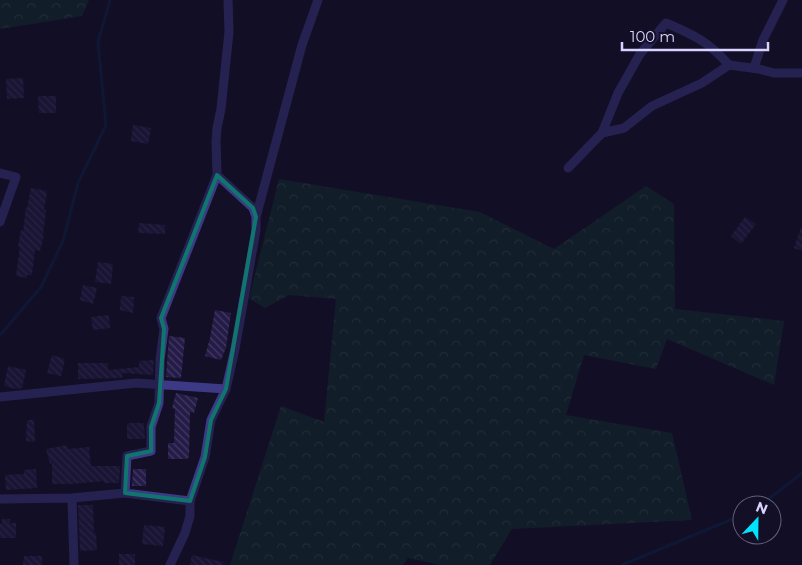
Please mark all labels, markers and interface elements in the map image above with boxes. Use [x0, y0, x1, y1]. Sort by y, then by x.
scale bar [622, 20, 768, 52]
text: 100 m [630, 27, 675, 46]
north arrow [732, 495, 782, 545]
text: N [753, 497, 770, 518]

